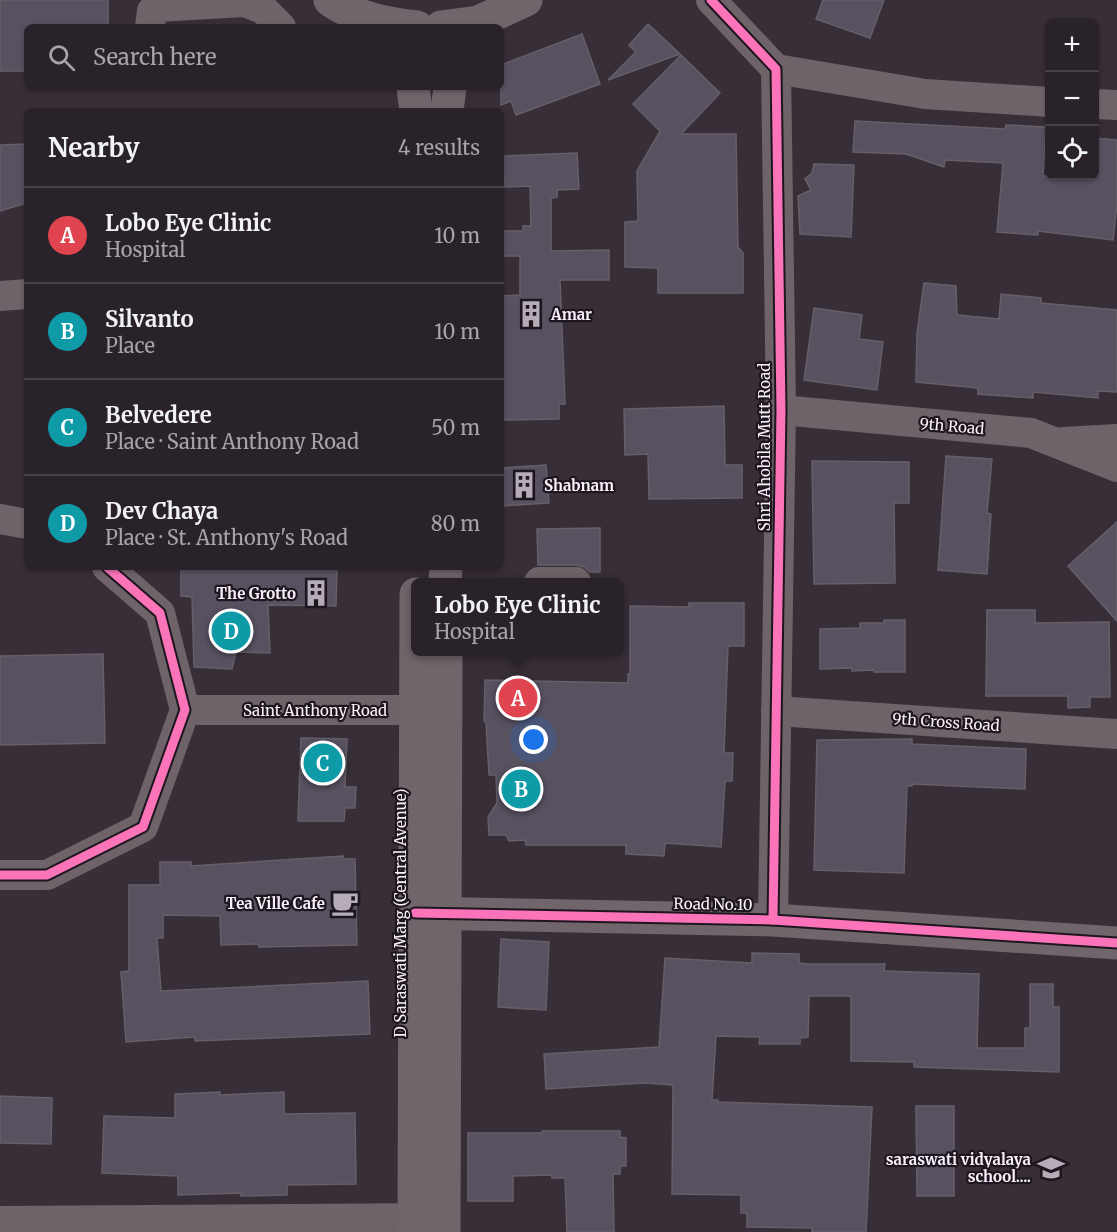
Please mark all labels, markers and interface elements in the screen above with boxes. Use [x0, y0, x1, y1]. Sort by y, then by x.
map controls [1045, 18, 1099, 180]
button: + [1045, 18, 1099, 72]
search box [24, 24, 504, 90]
icon: search [45, 41, 78, 74]
text: Search here [93, 43, 216, 71]
button: − [1045, 72, 1099, 126]
button: locate [1045, 126, 1099, 180]
text: Nearby [48, 131, 140, 164]
text: 4 results [398, 135, 480, 160]
text: Lobo Eye Clinic [105, 209, 271, 237]
text: A [60, 223, 75, 248]
text: 10 m [434, 223, 480, 248]
text: Hospital [105, 237, 185, 262]
building icon: Amar [516, 299, 546, 329]
text: Silvanto [105, 305, 194, 333]
place label: Amar [550, 305, 592, 324]
text: B [61, 319, 74, 344]
text: 10 m [434, 319, 480, 344]
text: Place [105, 333, 155, 358]
street label: Shri Ahobila Mutt Road [755, 363, 774, 531]
text: Belvedere [105, 401, 212, 429]
street label: 9th Road [919, 414, 985, 438]
text: C [61, 415, 74, 440]
text: 50 m [431, 415, 480, 440]
text: Place · Saint Anthony Road [105, 429, 359, 454]
building icon: Shabnam [509, 470, 539, 500]
place label: Shabnam [544, 476, 614, 495]
text: Dev Chaya [105, 497, 218, 525]
text: D [60, 511, 75, 536]
text: 80 m [431, 511, 480, 536]
text: Place · St. Anthony's Road [105, 525, 348, 550]
building icon: The Grotto [301, 578, 331, 608]
popup [411, 578, 624, 656]
place label: The Grotto [216, 584, 296, 603]
text: Lobo Eye Clinic [434, 591, 601, 619]
pin: D [212, 608, 250, 654]
text: Hospital [434, 619, 515, 644]
pin: A [498, 676, 538, 720]
street label: Saint Anthony Road [243, 701, 387, 720]
street label: 9th Cross Road [892, 709, 1000, 735]
your location [519, 725, 548, 754]
pin: C [304, 740, 342, 786]
pin: B [502, 766, 540, 812]
street label: D Saraswati Marg (Central Avenue) [391, 789, 410, 1037]
cafe icon: Tea Ville Cafe [330, 888, 360, 918]
place label: Tea Ville Cafe [226, 894, 325, 913]
street label: Road No.10 [673, 894, 753, 914]
place label: saraswati vidyalaya school.... [886, 1150, 1032, 1186]
school or university icon: saraswati vidyalaya school.... [1036, 1153, 1066, 1183]

